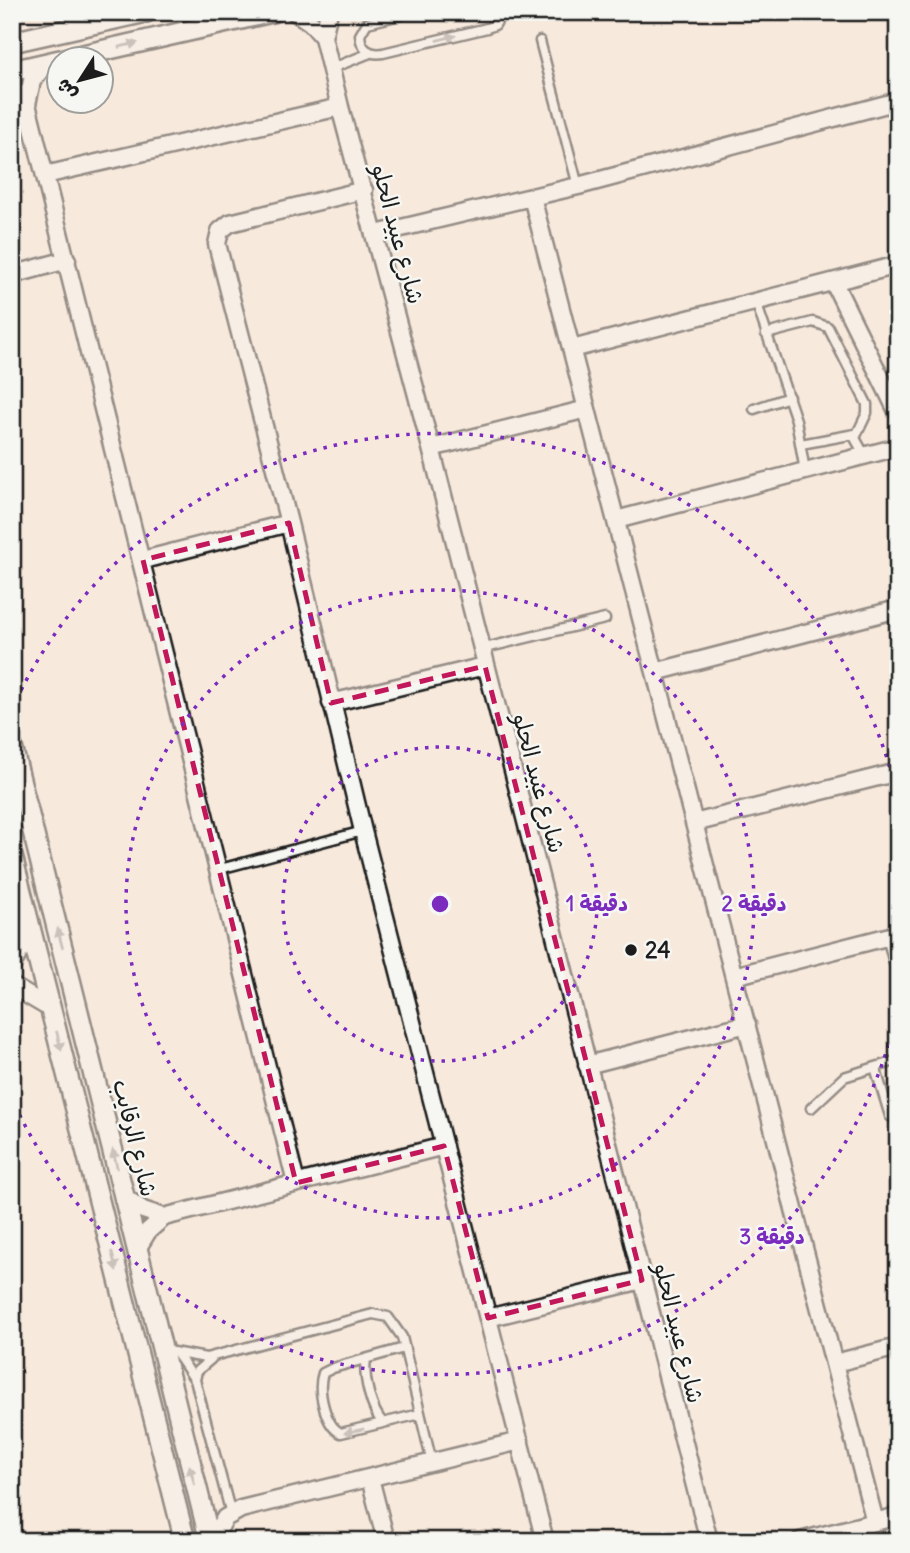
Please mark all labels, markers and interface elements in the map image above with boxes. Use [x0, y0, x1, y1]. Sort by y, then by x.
one-way arrow [435, 32, 457, 43]
one-way arrow [117, 39, 139, 50]
north arrow [46, 46, 116, 116]
text: ش [50, 74, 82, 106]
street label: شارع عبيد الحلو [364, 160, 431, 307]
street label: شارع عبيد الحلو [505, 709, 572, 856]
text: 1 دقيقة [566, 890, 628, 917]
text: 2 دقيقة [722, 890, 786, 917]
centre of rings [428, 892, 452, 916]
one-way arrow [54, 927, 65, 949]
place label: 24 [645, 935, 671, 964]
marker: 24 [623, 942, 639, 958]
one-way arrow [54, 1030, 65, 1052]
street label: شارع الرقايب [105, 1076, 164, 1200]
one-way arrow [109, 1148, 120, 1170]
text: 3 دقيقة [739, 1223, 805, 1250]
one-way arrow [109, 1250, 120, 1272]
street label: شارع عبيد الحلو [646, 1259, 711, 1406]
one-way arrow [343, 1425, 365, 1436]
one-way arrow [187, 1464, 197, 1485]

